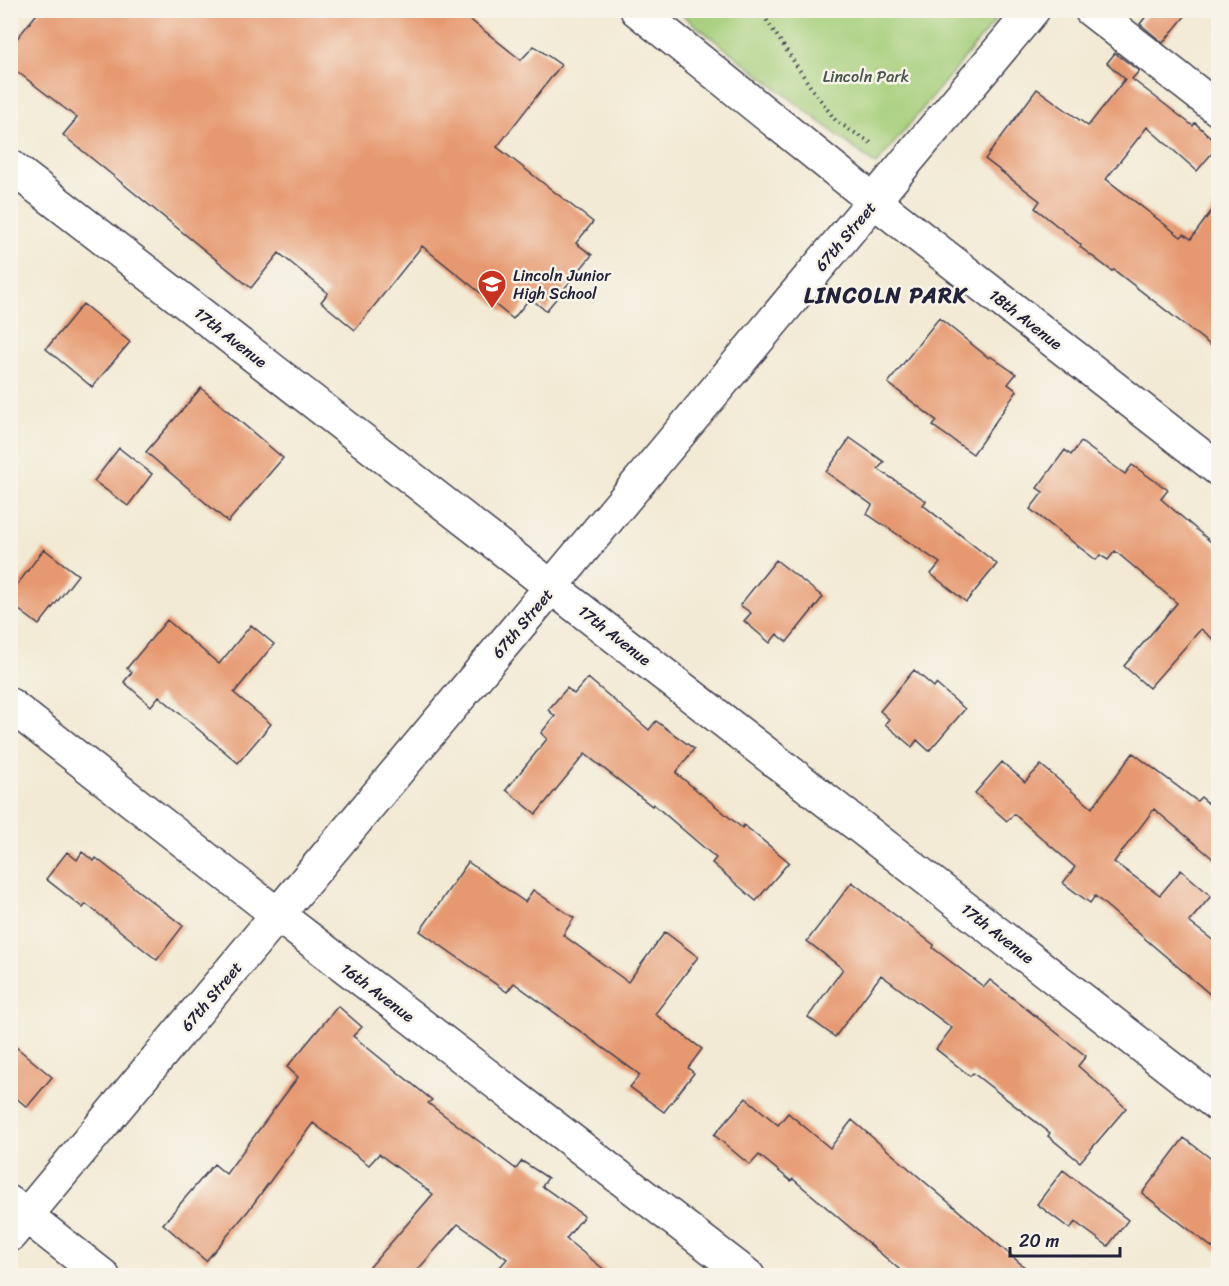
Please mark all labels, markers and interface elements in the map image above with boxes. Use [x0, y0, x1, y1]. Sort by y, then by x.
park label: Lincoln Park [823, 62, 909, 91]
street label: 67th Street [807, 195, 884, 278]
place label: Lincoln Junior High School [513, 261, 612, 308]
school or university icon: Lincoln Junior High School [476, 268, 508, 310]
district label: LINCOLN PARK [804, 276, 968, 315]
street label: 18th Avenue [982, 281, 1069, 358]
street label: 17th Avenue [188, 299, 274, 376]
street label: 67th Street [484, 582, 561, 665]
street label: 17th Avenue [572, 597, 658, 674]
street label: 17th Avenue [955, 895, 1041, 972]
street label: 67th Street [173, 955, 250, 1038]
street label: 16th Avenue [334, 955, 421, 1030]
scale bar [1010, 1220, 1120, 1258]
text: 20 m [1019, 1225, 1059, 1257]

